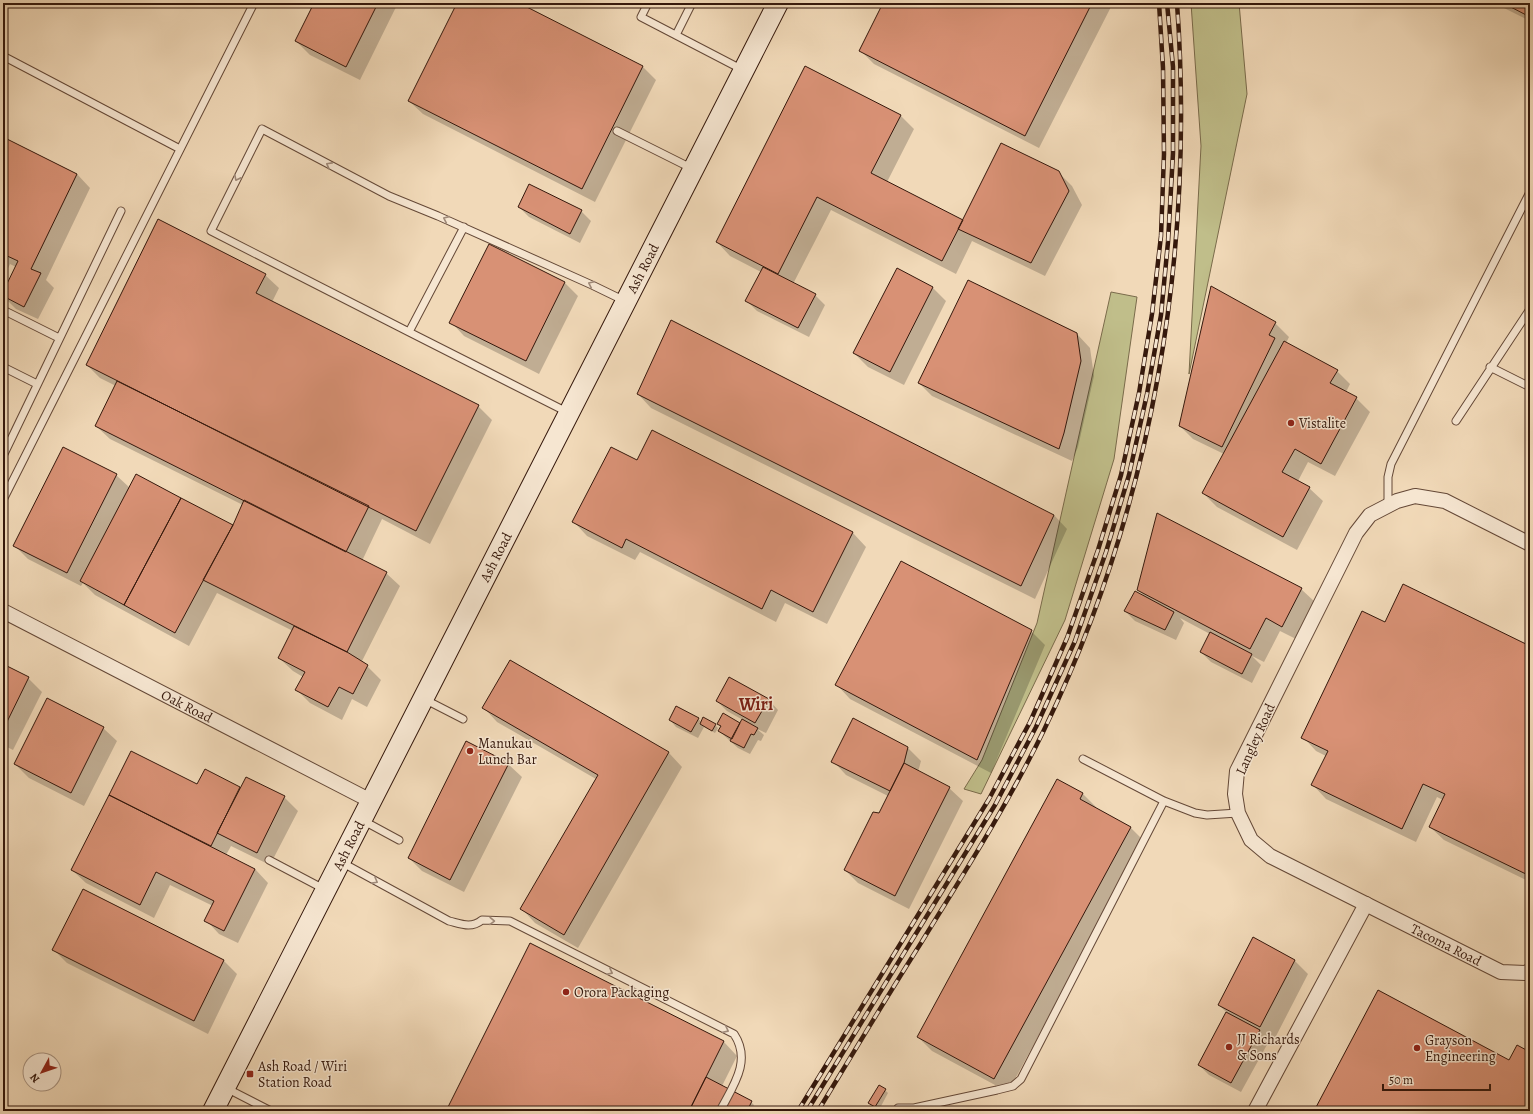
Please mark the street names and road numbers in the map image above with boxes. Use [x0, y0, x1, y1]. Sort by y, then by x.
street label: Ash Road [622, 240, 664, 297]
street label: Ash Road [475, 529, 517, 586]
street label: Oak Road [158, 685, 216, 728]
street label: Langley Road [1231, 700, 1280, 778]
street label: Ash Road [328, 817, 370, 875]
street label: Tacoma Road [1408, 919, 1485, 971]

